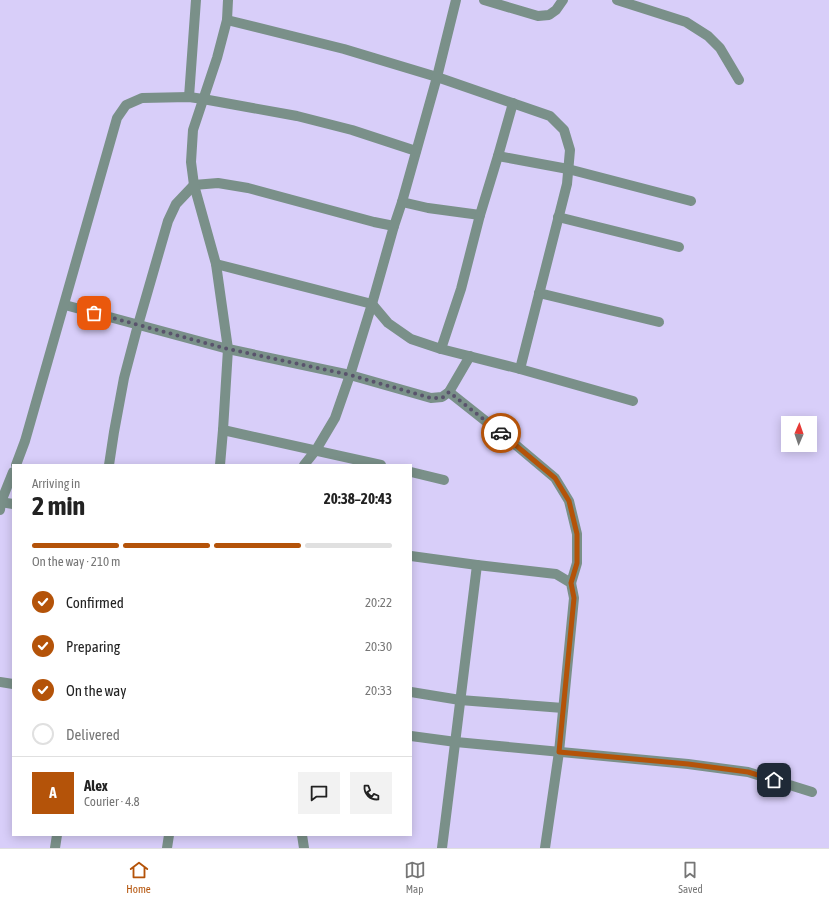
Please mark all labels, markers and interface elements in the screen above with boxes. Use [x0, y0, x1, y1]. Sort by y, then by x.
pin [77, 296, 111, 330]
icon: bag [83, 302, 105, 324]
courier [481, 413, 521, 453]
north arrow [781, 416, 817, 452]
map controls [781, 416, 817, 452]
icon: car [490, 422, 512, 444]
text: Arriving in [32, 476, 80, 491]
text: 20:38–20:43 [324, 490, 392, 507]
text: 2 min [32, 491, 85, 521]
text: On the way · 210 m [32, 554, 120, 569]
icon: check [32, 591, 54, 613]
text: Confirmed [66, 594, 124, 611]
text: 20:22 [365, 595, 392, 610]
icon: check [32, 635, 54, 657]
text: Preparing [66, 638, 120, 655]
text: 20:30 [365, 639, 392, 654]
icon: check [32, 679, 54, 701]
text: On the way [66, 682, 127, 699]
text: 20:33 [365, 683, 392, 698]
text: Delivered [66, 726, 120, 743]
pin [757, 763, 791, 797]
icon: home [763, 769, 785, 791]
button: chat [298, 772, 340, 814]
button: phone [350, 772, 392, 814]
text: Alex [84, 777, 108, 794]
text: A [49, 784, 57, 801]
text: Courier · 4.8 [84, 794, 140, 809]
tab: Home [126, 859, 151, 895]
tab: Map [404, 859, 426, 895]
tab: Saved [678, 859, 703, 895]

